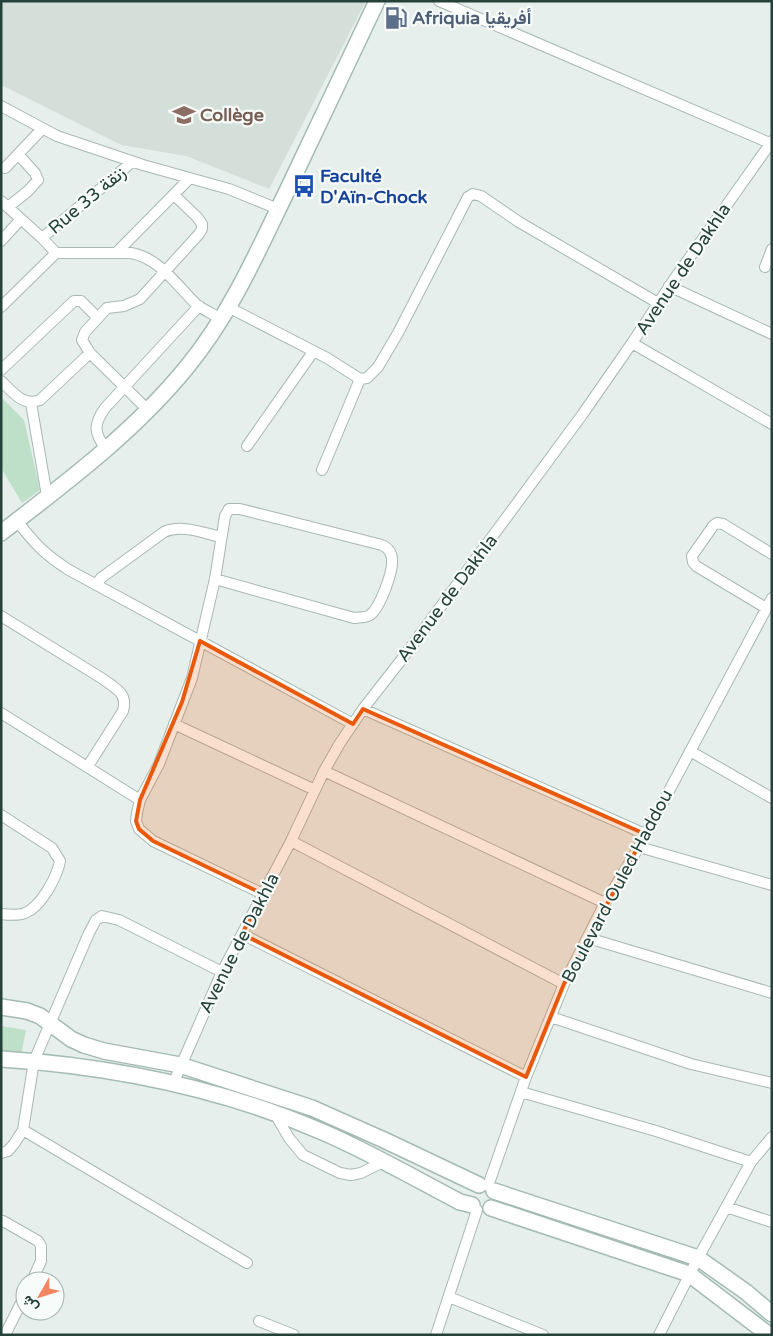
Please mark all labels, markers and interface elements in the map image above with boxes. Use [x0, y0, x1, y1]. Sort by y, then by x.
fuel station icon: Afriquia أفريقيا [383, 5, 409, 31]
place label: Afriquia أفريقيا [412, 7, 532, 29]
school or university icon: Collège [171, 102, 197, 128]
place label: Collège [200, 104, 264, 126]
street label: Rue 33 زنقة [44, 161, 130, 239]
place label: Faculté D'Aïn-Chock [320, 165, 428, 208]
bus stop icon: Faculté D'Aïn-Chock [291, 173, 317, 199]
street label: Avenue de Dakhla [631, 199, 735, 339]
street label: Avenue de Dakhla [392, 530, 502, 666]
street label: Boulevard Ouled Haddou [557, 786, 677, 986]
street label: Avenue de Dakhla [194, 869, 284, 1017]
north arrow [15, 1271, 65, 1321]
text: ش [18, 1292, 42, 1316]

